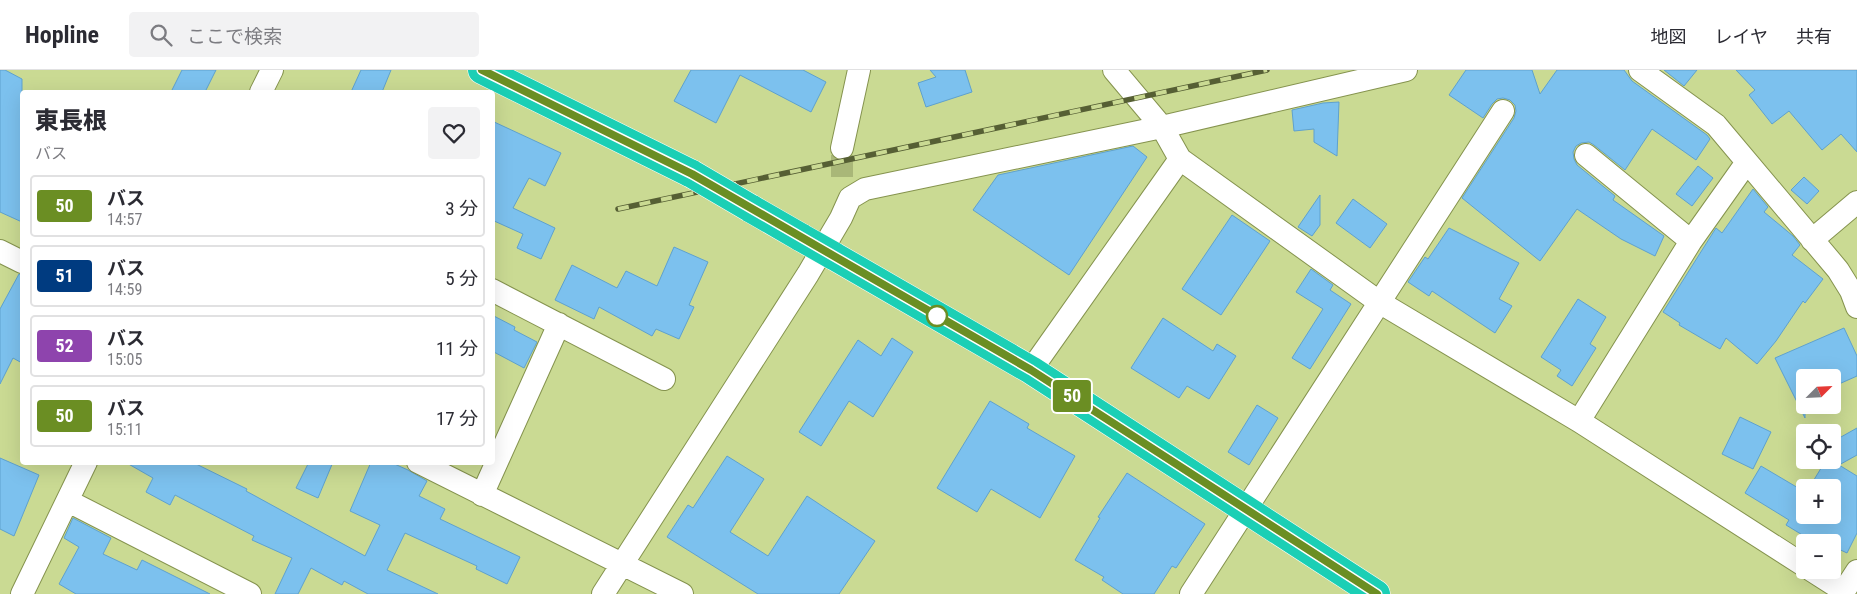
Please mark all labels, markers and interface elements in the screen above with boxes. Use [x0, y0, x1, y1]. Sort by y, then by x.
search box [129, 12, 479, 57]
text: Hopline [25, 21, 99, 49]
icon: search [147, 21, 175, 49]
text: ここで検索 [187, 25, 282, 48]
text: 地図 [1651, 26, 1687, 47]
text: レイヤ [1715, 26, 1768, 47]
text: 共有 [1796, 26, 1832, 47]
text: 東長根 [35, 107, 107, 135]
button: heart [428, 107, 480, 159]
text: バス [35, 144, 67, 163]
text: バス [107, 187, 145, 210]
text: 50 [55, 195, 74, 216]
text: 3 分 [445, 197, 478, 220]
text: 14:57 [107, 210, 142, 229]
text: バス [107, 257, 145, 280]
text: 51 [55, 265, 74, 286]
text: 5 分 [445, 267, 478, 290]
text: 14:59 [107, 280, 142, 299]
unlabelled marker [926, 305, 948, 327]
text: バス [107, 327, 145, 350]
text: 52 [55, 335, 74, 356]
text: 11 分 [436, 337, 478, 360]
text: 15:05 [107, 350, 142, 369]
north arrow [1796, 369, 1841, 414]
map controls [1796, 369, 1841, 579]
line badge: 50 [1050, 380, 1094, 412]
text: 50 [1063, 385, 1081, 406]
text: バス [107, 397, 145, 420]
text: 50 [55, 405, 74, 426]
text: 17 分 [436, 407, 478, 430]
text: 15:11 [107, 420, 142, 439]
button: locate [1796, 424, 1841, 469]
button: + [1796, 479, 1841, 524]
button: − [1796, 534, 1841, 579]

